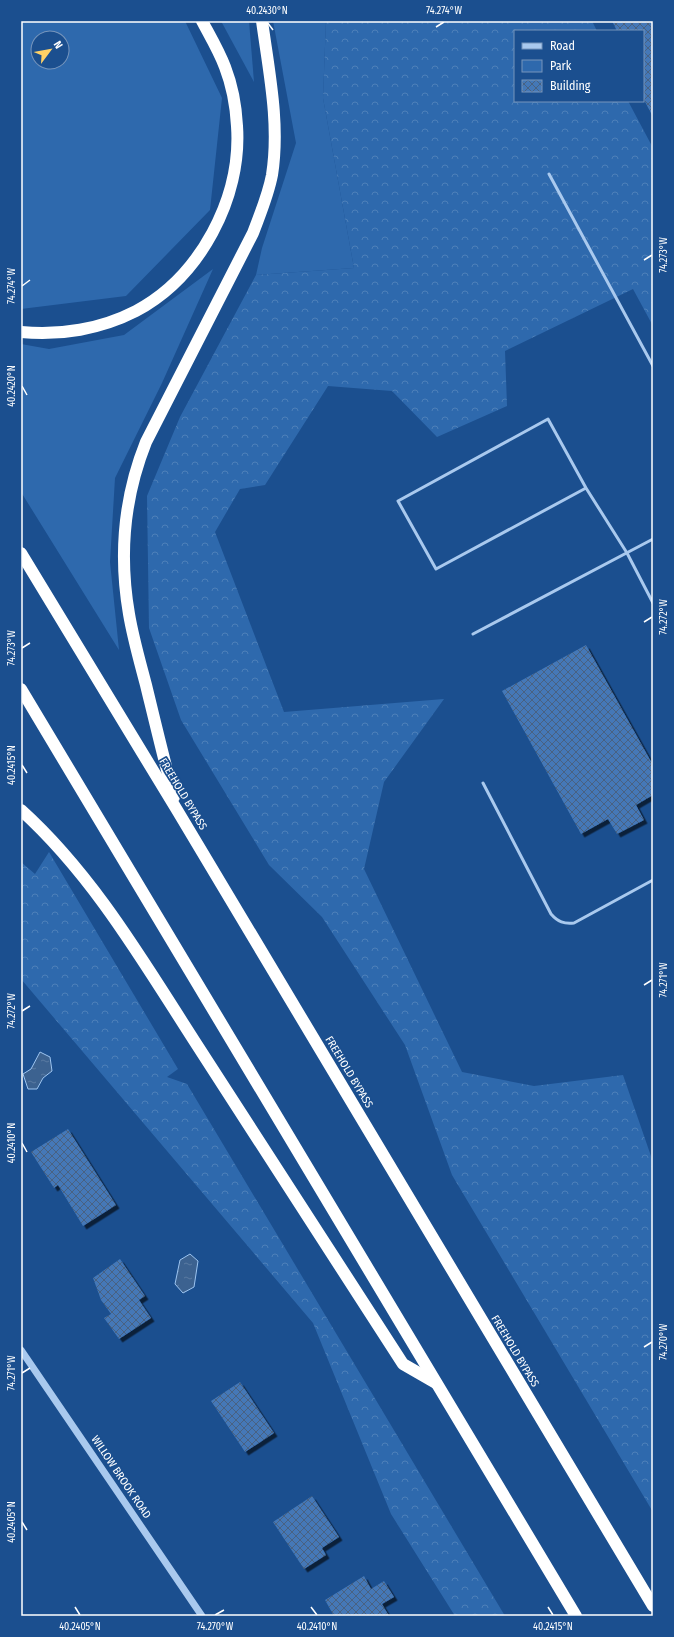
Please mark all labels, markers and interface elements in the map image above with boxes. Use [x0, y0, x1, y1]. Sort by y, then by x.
text: 40.2430°N [246, 5, 288, 17]
text: 74.274°W [426, 5, 462, 17]
north arrow [30, 30, 70, 70]
legend [514, 30, 644, 102]
text: N [51, 39, 65, 51]
text: Road [550, 39, 575, 53]
text: Park [550, 59, 572, 73]
text: Building [550, 79, 591, 93]
text: 74.273°W [658, 237, 670, 273]
text: 74.274°W [6, 268, 18, 304]
text: 40.2420°N [6, 365, 18, 407]
text: 74.272°W [658, 599, 670, 635]
text: 74.273°W [6, 630, 18, 666]
text: 40.2415°N [6, 745, 18, 785]
street label: FREEHOLD BYPASS [156, 756, 210, 833]
text: 74.271°W [658, 962, 670, 998]
text: 74.272°W [6, 993, 18, 1029]
street label: FREEHOLD BYPASS [322, 1034, 376, 1111]
text: 40.2410°N [6, 1123, 18, 1163]
street label: FREEHOLD BYPASS [488, 1313, 542, 1390]
text: 74.270°W [658, 1323, 670, 1360]
text: 74.271°W [6, 1355, 18, 1391]
street label: WILLOW BROOK ROAD [88, 1433, 154, 1521]
text: 40.2405°N [6, 1501, 18, 1543]
text: 40.2405°N [59, 1621, 101, 1633]
text: 74.270°W [197, 1621, 234, 1633]
text: 40.2410°N [297, 1621, 337, 1633]
text: 40.2415°N [533, 1621, 573, 1633]

